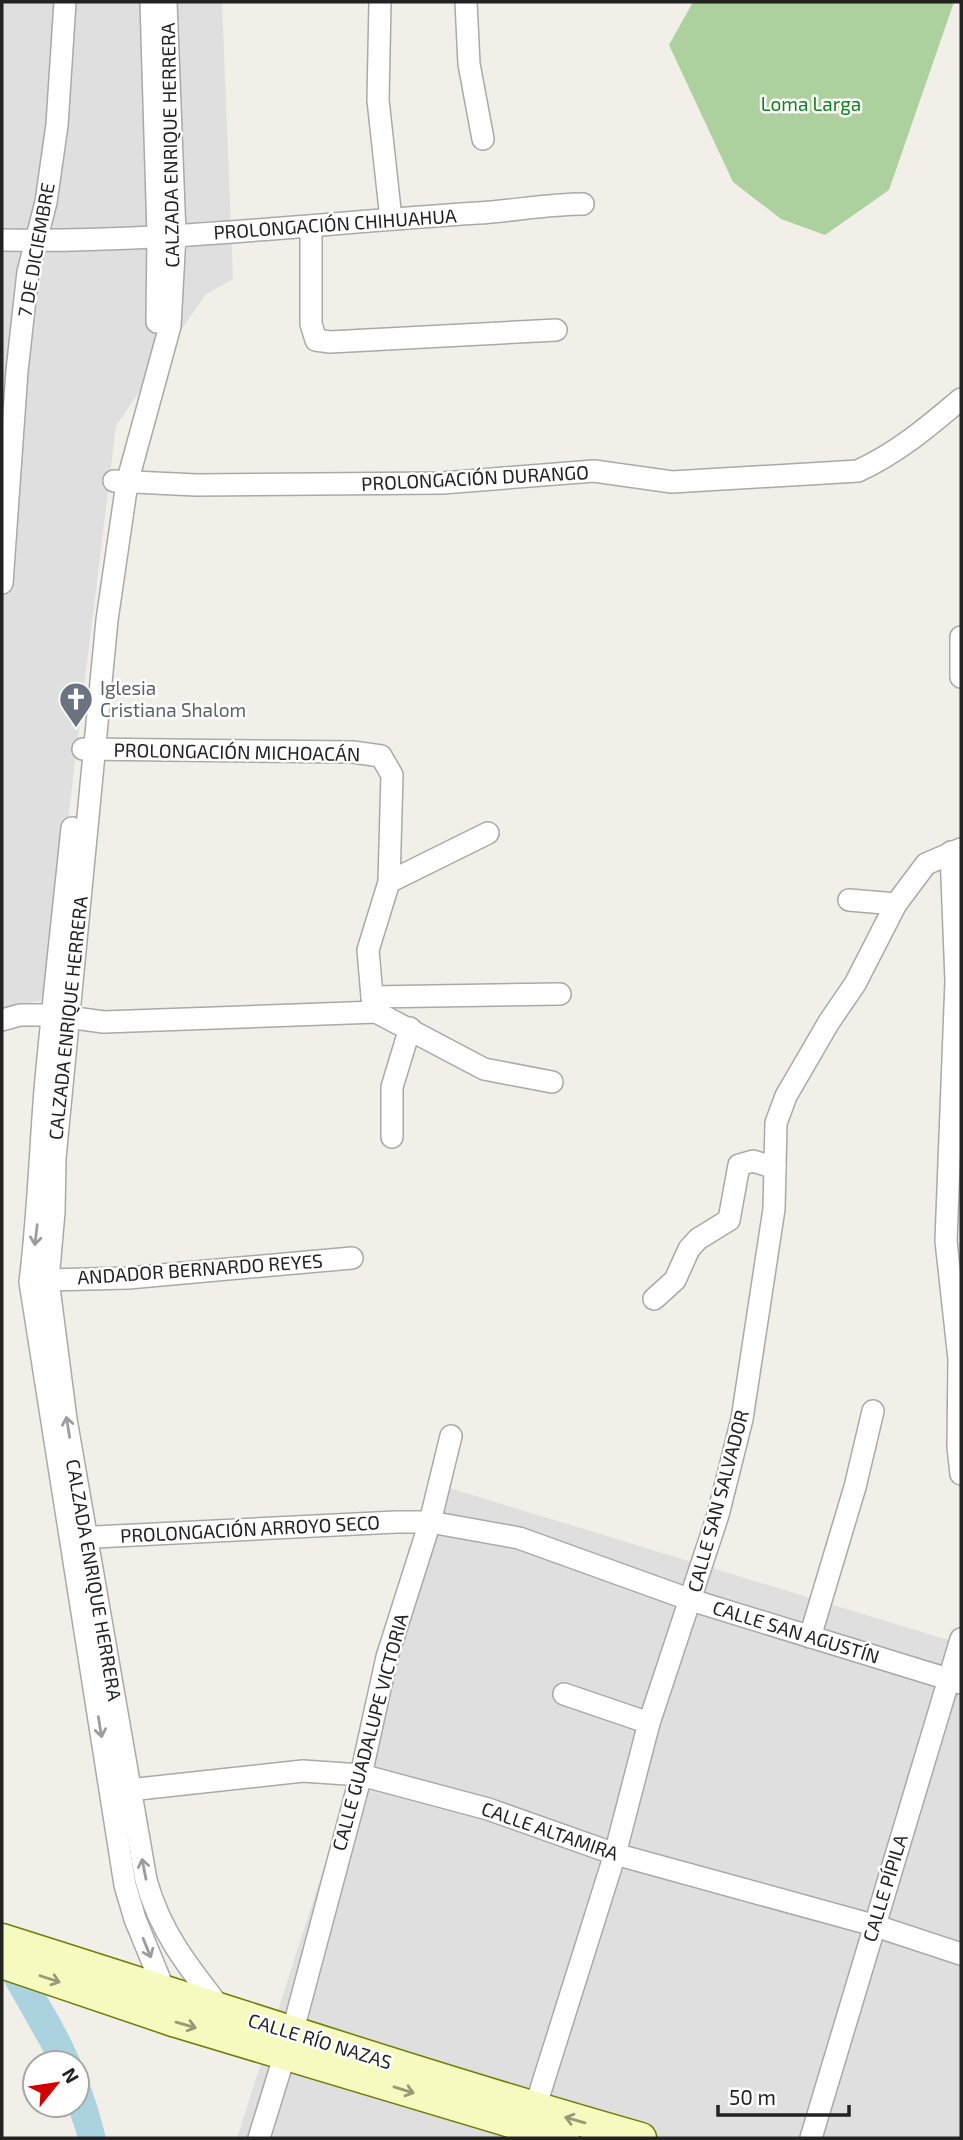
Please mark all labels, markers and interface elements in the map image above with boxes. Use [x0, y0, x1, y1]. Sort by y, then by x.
street label: CALZADA ENRIQUE HERRERA [156, 22, 183, 268]
park label: Loma Larga [761, 92, 861, 115]
street label: 7 DE DICIEMBRE [12, 181, 59, 319]
street label: PROLONGACIÓN CHIHUAHUA [213, 204, 457, 243]
street label: PROLONGACIÓN DURANGO [361, 460, 589, 495]
place label: Iglesia Cristiana Shalom [100, 676, 246, 721]
church icon: Iglesia Cristiana Shalom [57, 680, 95, 729]
street label: PROLONGACIÓN MICHOACÁN [114, 738, 360, 765]
street label: CALZADA ENRIQUE HERRERA [43, 895, 92, 1141]
one-way arrow [29, 1224, 42, 1246]
street label: ANDADOR BERNARDO REYES [76, 1248, 323, 1289]
street label: CALLE SAN SALVADOR [682, 1407, 753, 1594]
one-way arrow [61, 1416, 74, 1439]
street label: CALZADA ENRIQUE HERRERA [62, 1457, 127, 1703]
street label: PROLONGACIÓN ARROYO SECO [119, 1510, 381, 1547]
street label: CALLE SAN AGUSTÍN [710, 1595, 882, 1668]
street label: CALLE GUADALUPE VICTORIA [327, 1610, 412, 1853]
one-way arrow [94, 1715, 107, 1738]
street label: CALLE ALTAMIRA [479, 1796, 622, 1865]
street label: CALLE PÍPILA [857, 1831, 912, 1944]
one-way arrow [136, 1858, 150, 1881]
one-way arrow [141, 1937, 154, 1959]
one-way arrow [39, 1974, 61, 1986]
street label: CALLE RÍO NAZAS [245, 2008, 395, 2073]
one-way arrow [175, 2019, 197, 2032]
north arrow [21, 2049, 91, 2119]
text: N [58, 2064, 85, 2087]
scale bar [718, 2074, 849, 2118]
text: 50 m [729, 2084, 776, 2109]
one-way arrow [393, 2085, 415, 2098]
one-way arrow [564, 2112, 586, 2125]

